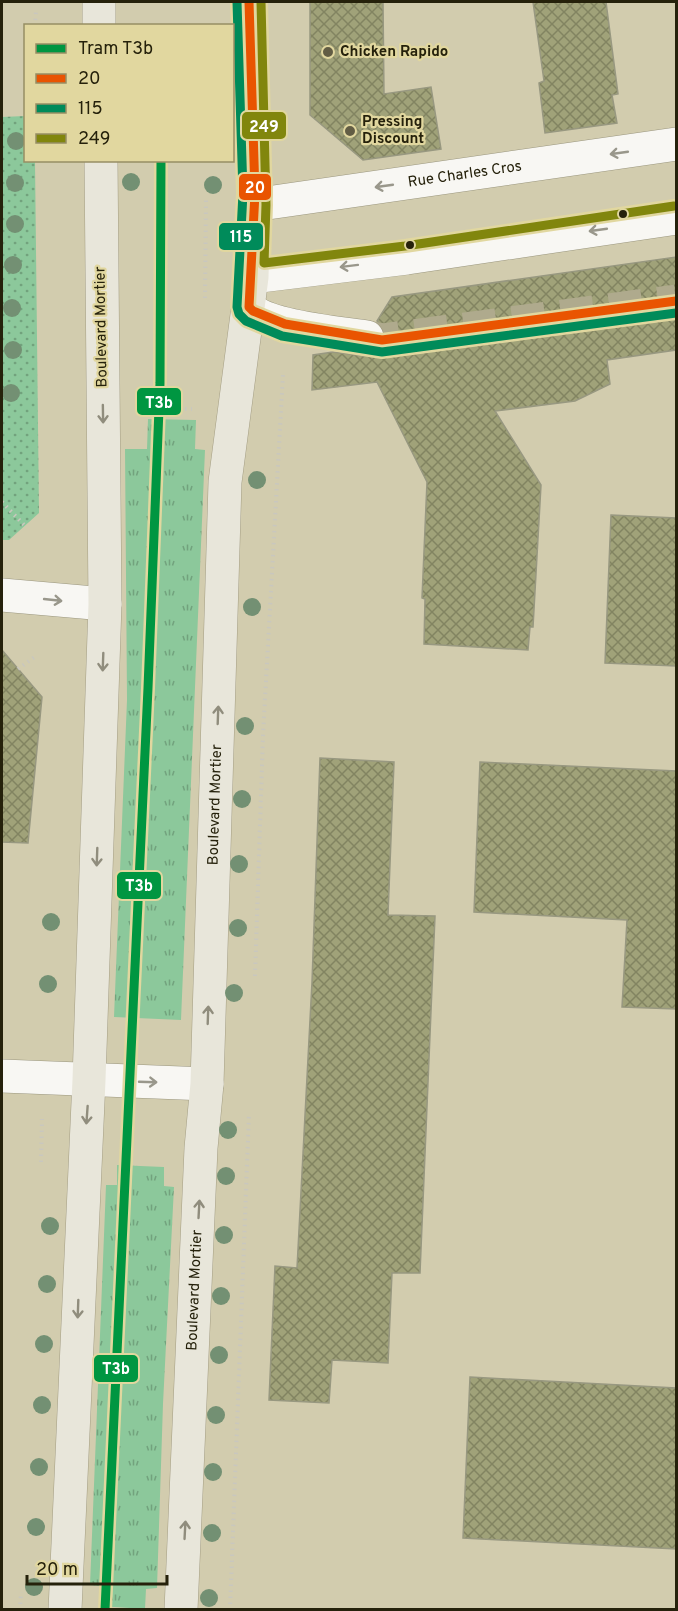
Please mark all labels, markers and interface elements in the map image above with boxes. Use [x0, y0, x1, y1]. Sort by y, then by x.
legend [24, 24, 234, 162]
text: Tram T3b [78, 38, 153, 61]
place label: Chicken Rapido [340, 43, 448, 62]
marker: Chicken Rapido [321, 45, 335, 59]
text: 20 [78, 68, 101, 91]
text: 115 [78, 98, 103, 121]
line badge: 249 [241, 111, 287, 140]
place label: Pressing Discount [362, 113, 424, 149]
text: 249 [249, 118, 279, 138]
marker: Pressing Discount [343, 124, 357, 138]
text: 249 [78, 128, 111, 151]
one-way arrow [609, 147, 629, 158]
street label: Rue Charles Cros [407, 157, 523, 192]
line badge: 20 [238, 173, 272, 201]
text: 20 [245, 179, 265, 199]
one-way arrow [375, 180, 394, 191]
unlabelled marker [617, 208, 629, 220]
line badge: 115 [218, 222, 264, 251]
one-way arrow [588, 225, 608, 236]
text: 115 [230, 228, 252, 248]
unlabelled marker [404, 239, 416, 251]
one-way arrow [340, 260, 360, 271]
street label: Boulevard Mortier [91, 266, 113, 388]
line badge: T3b [136, 387, 182, 416]
text: T3b [145, 394, 173, 414]
one-way arrow [97, 404, 109, 424]
one-way arrow [43, 594, 63, 605]
one-way arrow [98, 651, 109, 671]
one-way arrow [212, 705, 224, 725]
street label: Boulevard Mortier [204, 744, 227, 866]
one-way arrow [91, 846, 102, 866]
line badge: T3b [116, 871, 162, 900]
text: T3b [125, 877, 153, 897]
one-way arrow [203, 1005, 214, 1025]
one-way arrow [137, 1076, 157, 1088]
one-way arrow [82, 1104, 93, 1124]
one-way arrow [194, 1200, 205, 1220]
street label: Boulevard Mortier [183, 1229, 207, 1351]
one-way arrow [73, 1299, 84, 1319]
line badge: T3b [93, 1354, 139, 1383]
text: T3b [102, 1360, 130, 1380]
one-way arrow [179, 1521, 190, 1541]
scale bar [27, 1548, 166, 1586]
text: 20 m [36, 1559, 78, 1582]

